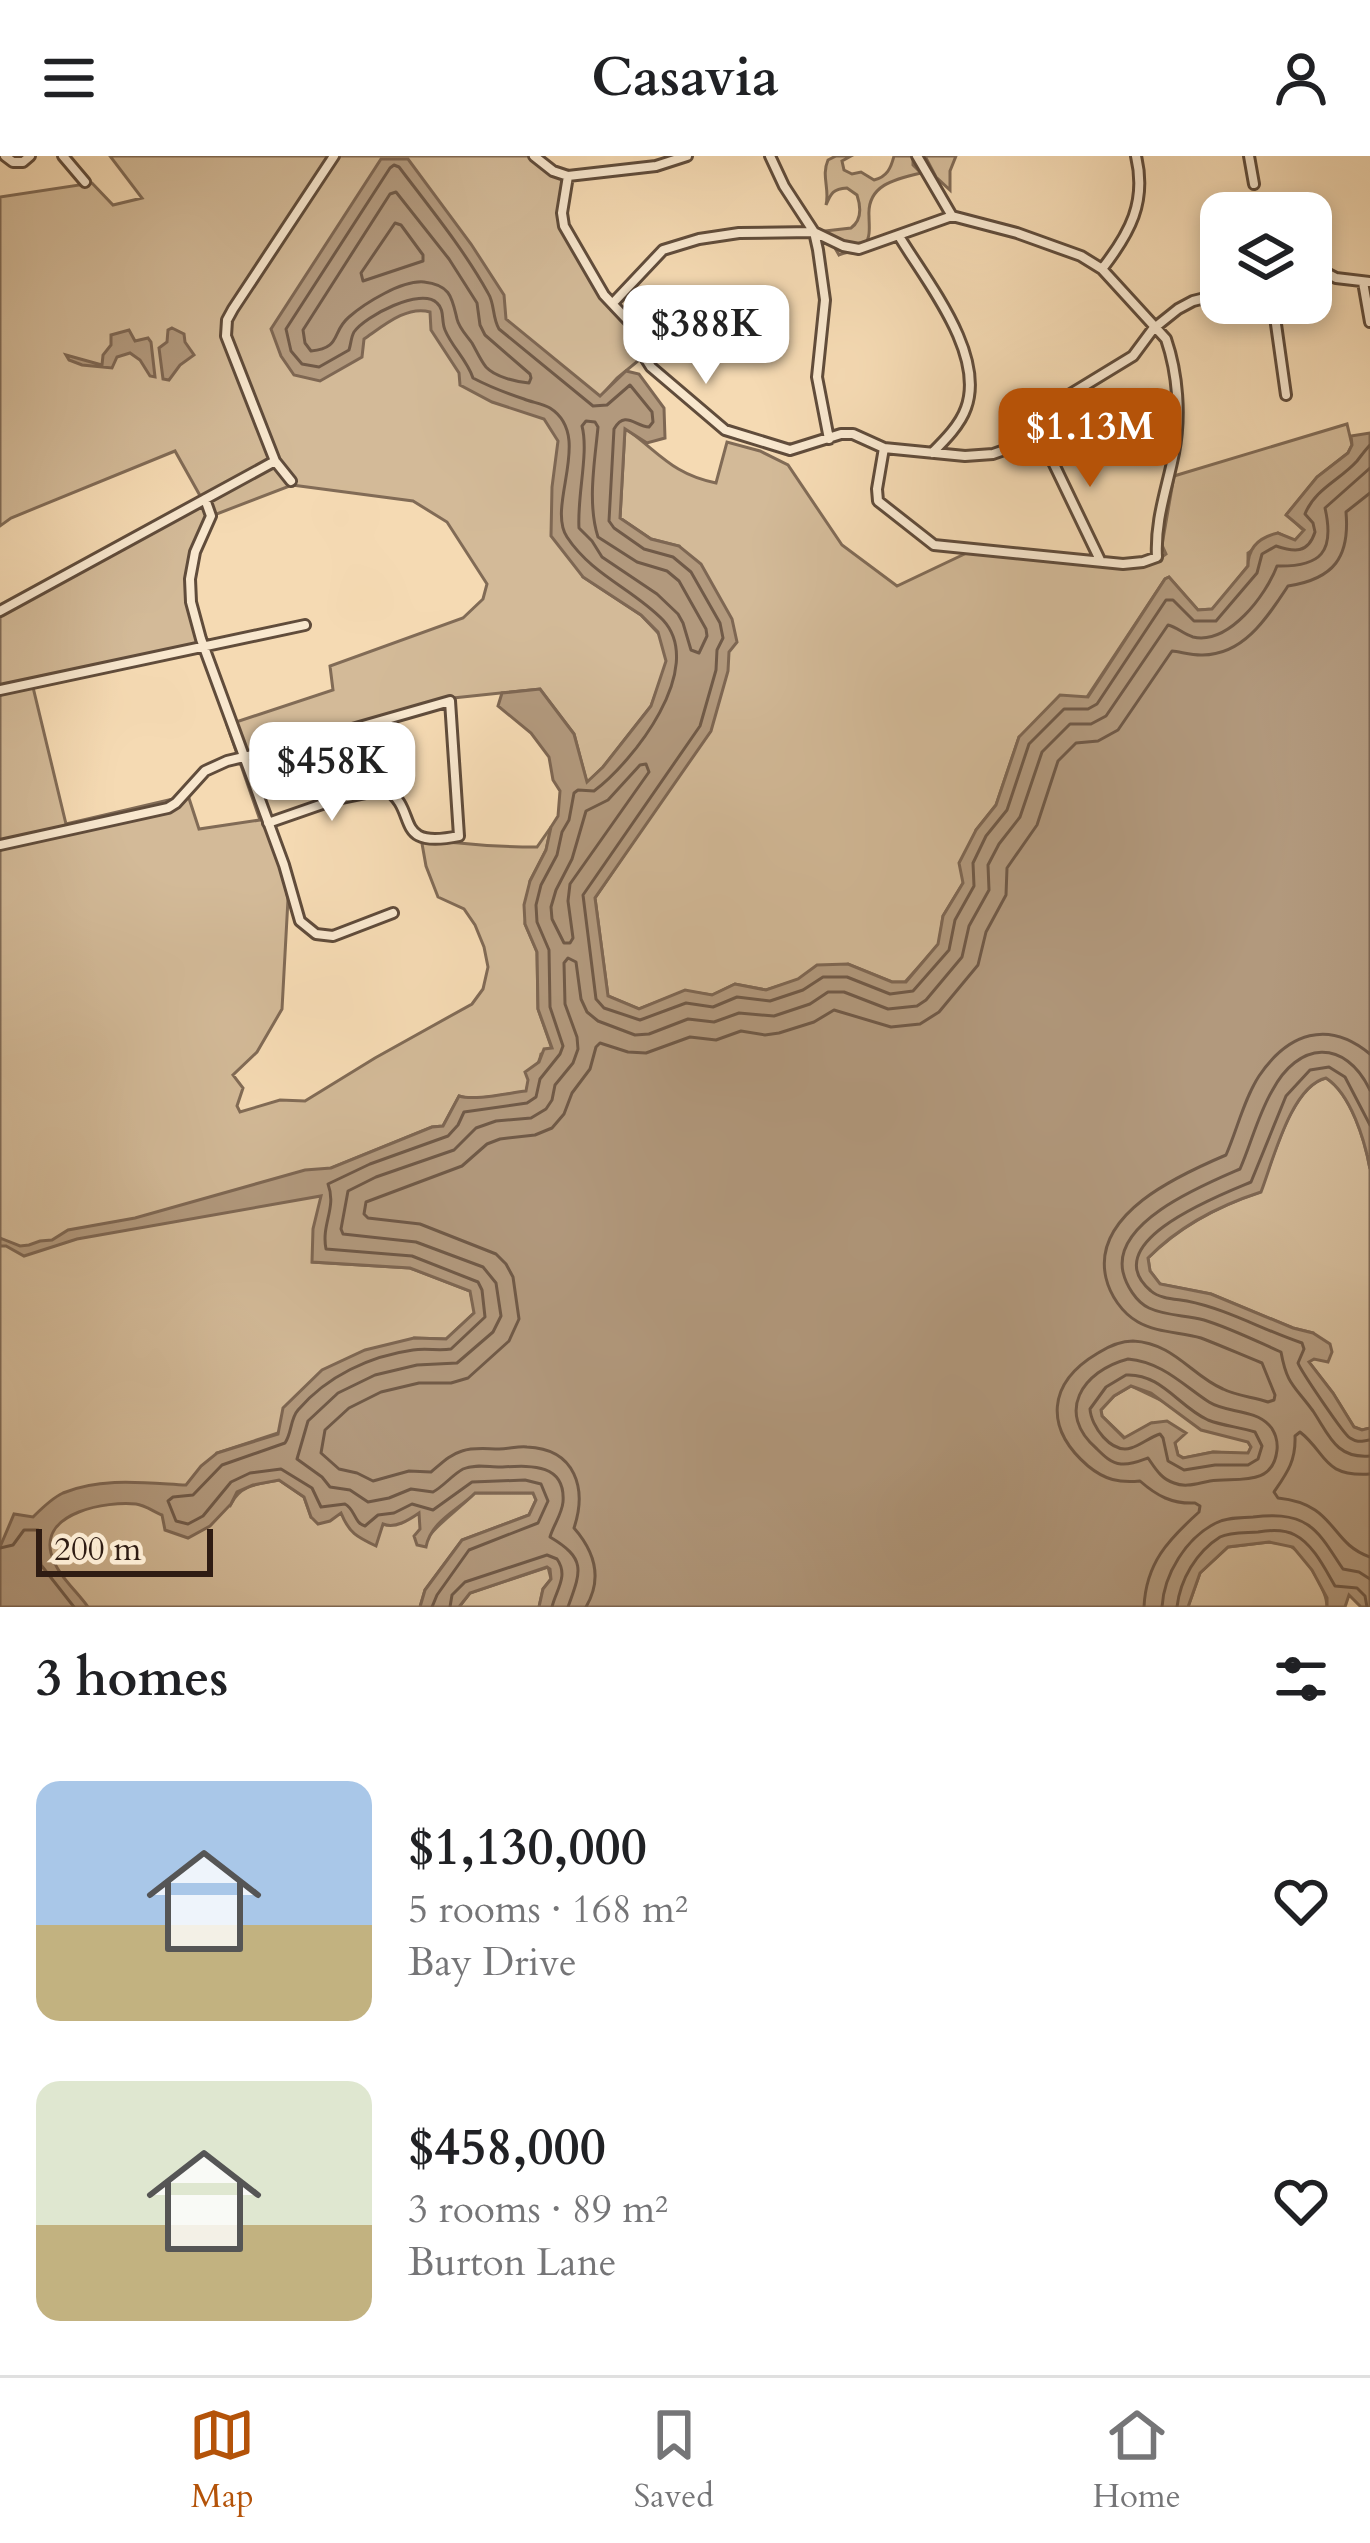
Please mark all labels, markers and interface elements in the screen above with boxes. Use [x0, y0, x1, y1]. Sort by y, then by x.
text: Casavia [591, 42, 779, 115]
icon: menu [36, 45, 102, 111]
icon: person [1268, 45, 1334, 111]
map controls [1200, 192, 1332, 324]
button: layers [1200, 192, 1332, 324]
pin: $388K [622, 285, 790, 387]
text: $388K [650, 297, 762, 350]
pin: $1.13M [992, 388, 1188, 490]
text: $1.13M [1025, 400, 1155, 453]
pin: $458K [248, 722, 416, 824]
text: $458K [276, 734, 388, 787]
scale bar [36, 1523, 213, 1576]
text: 200 m [54, 1527, 141, 1572]
text: 3 homes [36, 1644, 228, 1714]
icon: filters [1268, 1646, 1334, 1712]
text: $1,130,000 [408, 1813, 647, 1883]
icon: home [132, 1829, 276, 1973]
icon: heart [1268, 1868, 1334, 1934]
text: 5 rooms · 168 m² [408, 1883, 688, 1936]
text: Bay Drive [408, 1936, 577, 1989]
text: $458,000 [408, 2113, 606, 2183]
icon: home [132, 2129, 276, 2273]
icon: heart [1268, 2168, 1334, 2234]
text: 3 rooms · 89 m² [408, 2183, 668, 2236]
text: Burton Lane [408, 2236, 617, 2289]
tab: Map [189, 2402, 255, 2519]
tab: Saved [634, 2402, 714, 2519]
tab: Home [1092, 2402, 1181, 2519]

